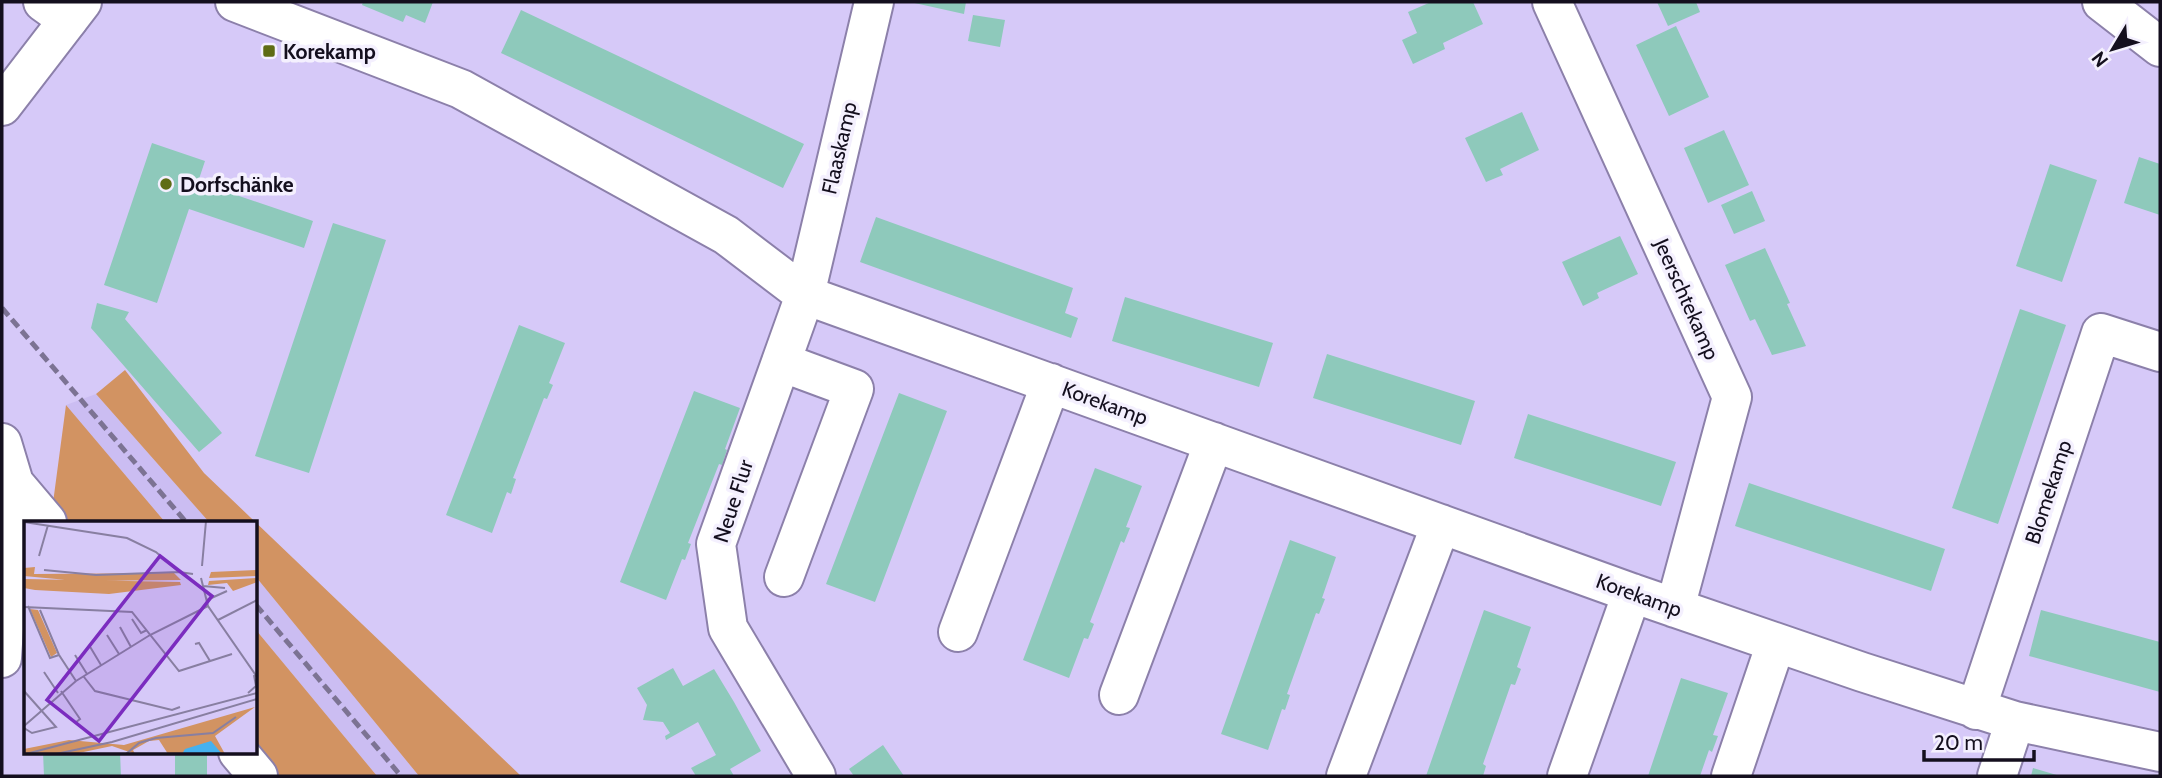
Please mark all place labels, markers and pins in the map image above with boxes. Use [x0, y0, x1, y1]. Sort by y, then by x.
place label: Korekamp [283, 39, 376, 64]
marker: Korekamp [261, 43, 277, 59]
place label: Dorfschänke [180, 172, 294, 197]
marker: Dorfschänke [158, 176, 174, 192]

